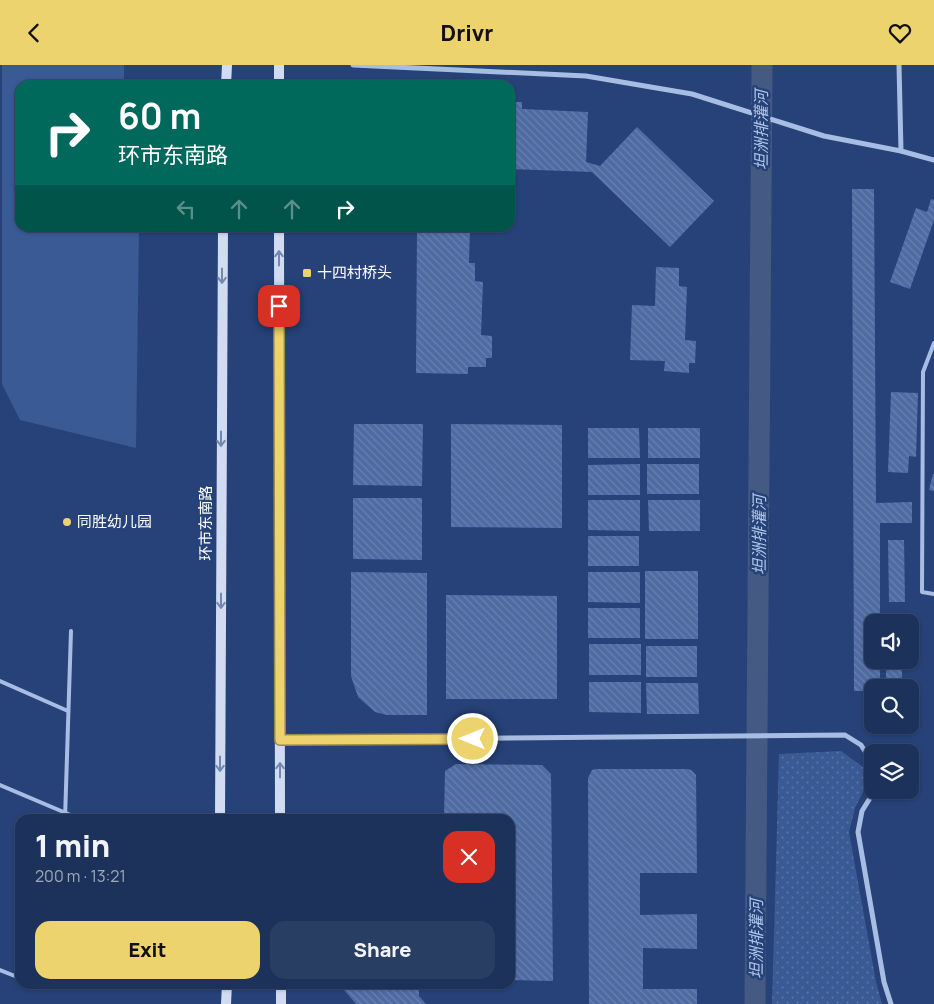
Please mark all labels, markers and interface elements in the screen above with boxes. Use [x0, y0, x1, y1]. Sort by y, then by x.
text: Drivr [441, 18, 493, 48]
icon: back [20, 19, 48, 47]
icon: heart [886, 19, 914, 47]
water label: 坦洲排灌河 [750, 87, 772, 170]
text: 60 m [118, 92, 201, 140]
icon: right [35, 100, 100, 165]
text: 环市东南路 [118, 140, 228, 170]
icon: left [172, 195, 200, 223]
icon: ahead [225, 195, 253, 223]
icon: ahead [278, 195, 306, 223]
icon: right [331, 195, 359, 223]
one-way arrow [274, 250, 284, 266]
place label: 十四村桥头 [317, 262, 392, 283]
marker: 十四村桥头 [301, 267, 313, 279]
one-way arrow [217, 268, 227, 284]
pin [258, 285, 300, 327]
icon: arrive [265, 292, 293, 320]
one-way arrow [216, 430, 226, 446]
street label: 环市东南路 [195, 485, 216, 561]
water label: 坦洲排灌河 [748, 492, 770, 575]
place label: 同胜幼儿园 [77, 511, 152, 532]
marker: 同胜幼儿园 [61, 516, 73, 528]
one-way arrow [216, 592, 226, 609]
map controls [864, 614, 919, 799]
button: sound [864, 614, 919, 669]
button: search [864, 679, 919, 734]
position arrow [446, 712, 498, 764]
button: layers [864, 744, 919, 799]
one-way arrow [215, 755, 225, 771]
one-way arrow [275, 762, 285, 778]
text: 1 min [35, 825, 110, 866]
button: close [443, 831, 495, 883]
text: 200 m · 13:21 [35, 865, 126, 887]
water label: 坦洲排灌河 [745, 896, 767, 979]
button: Exit [35, 921, 260, 979]
button: Share [270, 921, 495, 979]

